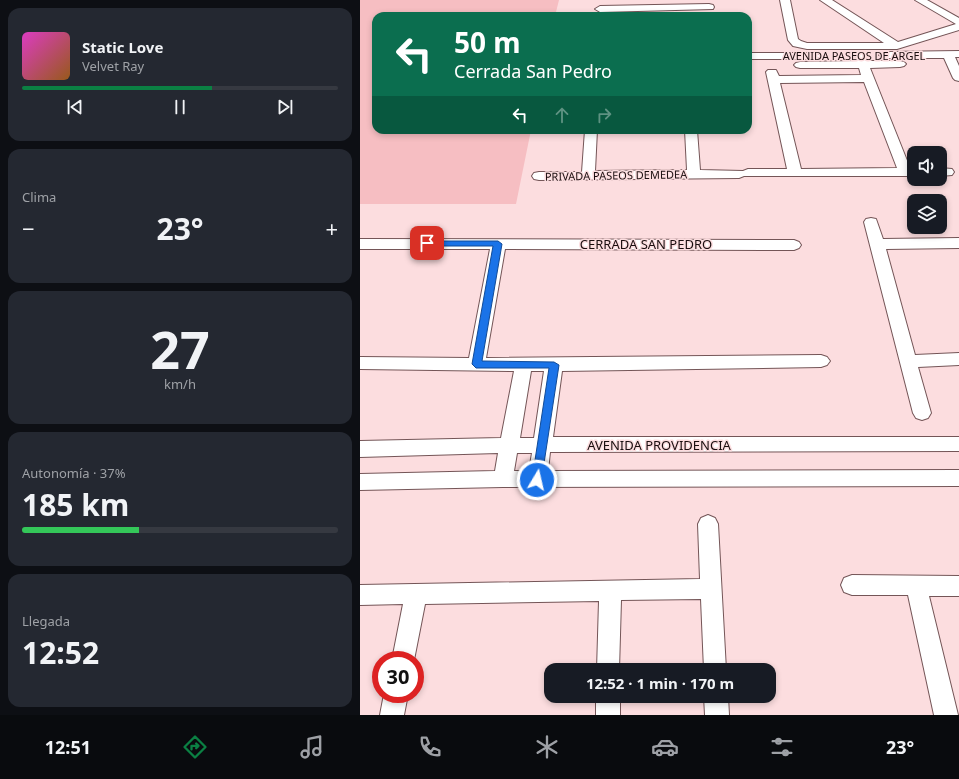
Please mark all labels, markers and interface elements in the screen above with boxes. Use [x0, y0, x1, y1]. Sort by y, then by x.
text: 50 m [454, 23, 521, 61]
icon: left [388, 28, 440, 80]
text: Static Love [82, 37, 163, 57]
street label: AVENIDA PASEOS DE ARGEL [783, 48, 926, 63]
text: Velvet Ray [82, 57, 144, 75]
text: Cerrada San Pedro [454, 59, 612, 83]
icon: previous [64, 96, 86, 118]
icon: pause [169, 96, 191, 118]
icon: next [274, 96, 296, 118]
icon: left [509, 104, 531, 126]
icon: ahead [551, 104, 573, 126]
icon: right [593, 104, 615, 126]
map controls [907, 146, 947, 234]
button: sound [907, 146, 947, 186]
street label: PRIVADA PASEOS DEMEDEA [545, 166, 688, 184]
text: Clima [22, 188, 56, 206]
button: layers [907, 194, 947, 234]
text: 23° [156, 208, 204, 249]
text: − [22, 213, 35, 243]
text: + [325, 213, 338, 243]
pin [410, 226, 444, 260]
icon: arrive [416, 232, 438, 254]
street label: CERRADA SAN PEDRO [580, 235, 712, 253]
text: 27 [150, 313, 210, 384]
text: km/h [164, 375, 196, 393]
street label: AVENIDA PROVIDENCIA [587, 436, 732, 454]
position arrow [516, 459, 558, 501]
text: Autonomía · 37% [22, 464, 126, 482]
text: 185 km [22, 484, 129, 525]
text: Llegada [22, 612, 70, 630]
text: 12:52 [22, 632, 99, 673]
speed limit sign: 30 [372, 651, 424, 703]
text: 12:52 · 1 min · 170 m [586, 673, 734, 693]
icon: directions [181, 733, 209, 761]
icon: music [298, 733, 326, 761]
icon: phone [416, 733, 444, 761]
icon: climate [533, 733, 561, 761]
icon: car [651, 733, 679, 761]
icon: filters [768, 733, 796, 761]
text: 12:51 [45, 735, 91, 759]
text: 23° [886, 735, 914, 759]

